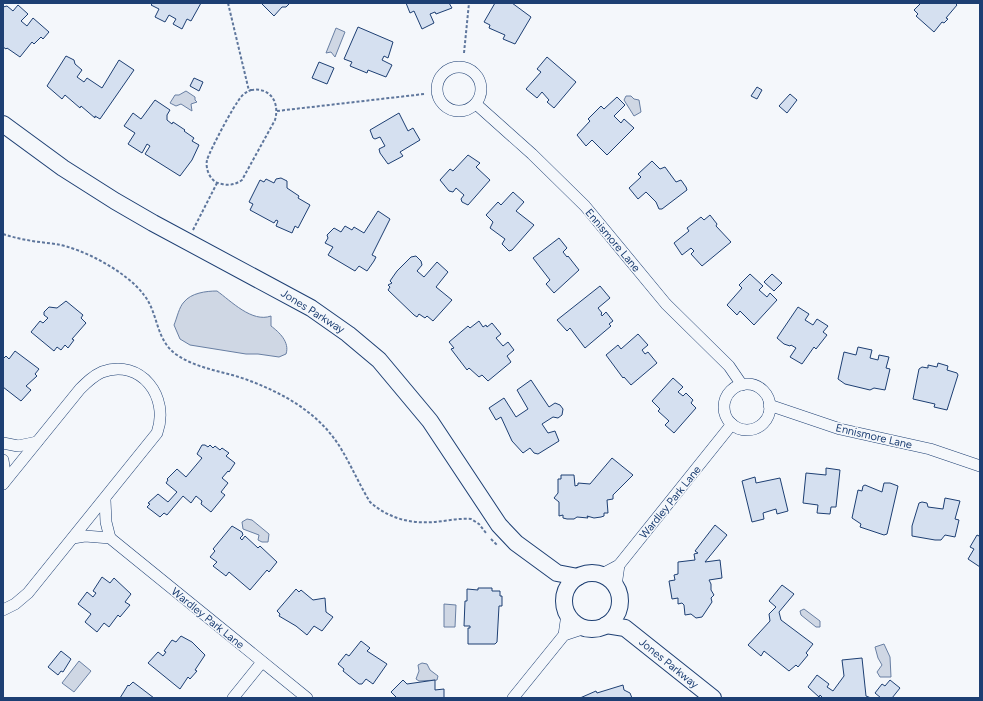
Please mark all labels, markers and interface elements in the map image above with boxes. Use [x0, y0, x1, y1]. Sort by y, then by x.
street label: Ennismore Lane [583, 206, 643, 274]
street label: Jones Parkway [278, 287, 347, 336]
street label: Ennismore Lane [834, 421, 913, 452]
street label: Wardley Park Lane [637, 463, 704, 541]
street label: Wardley Park Lane [169, 585, 247, 652]
street label: Jones Parkway [636, 635, 701, 691]

